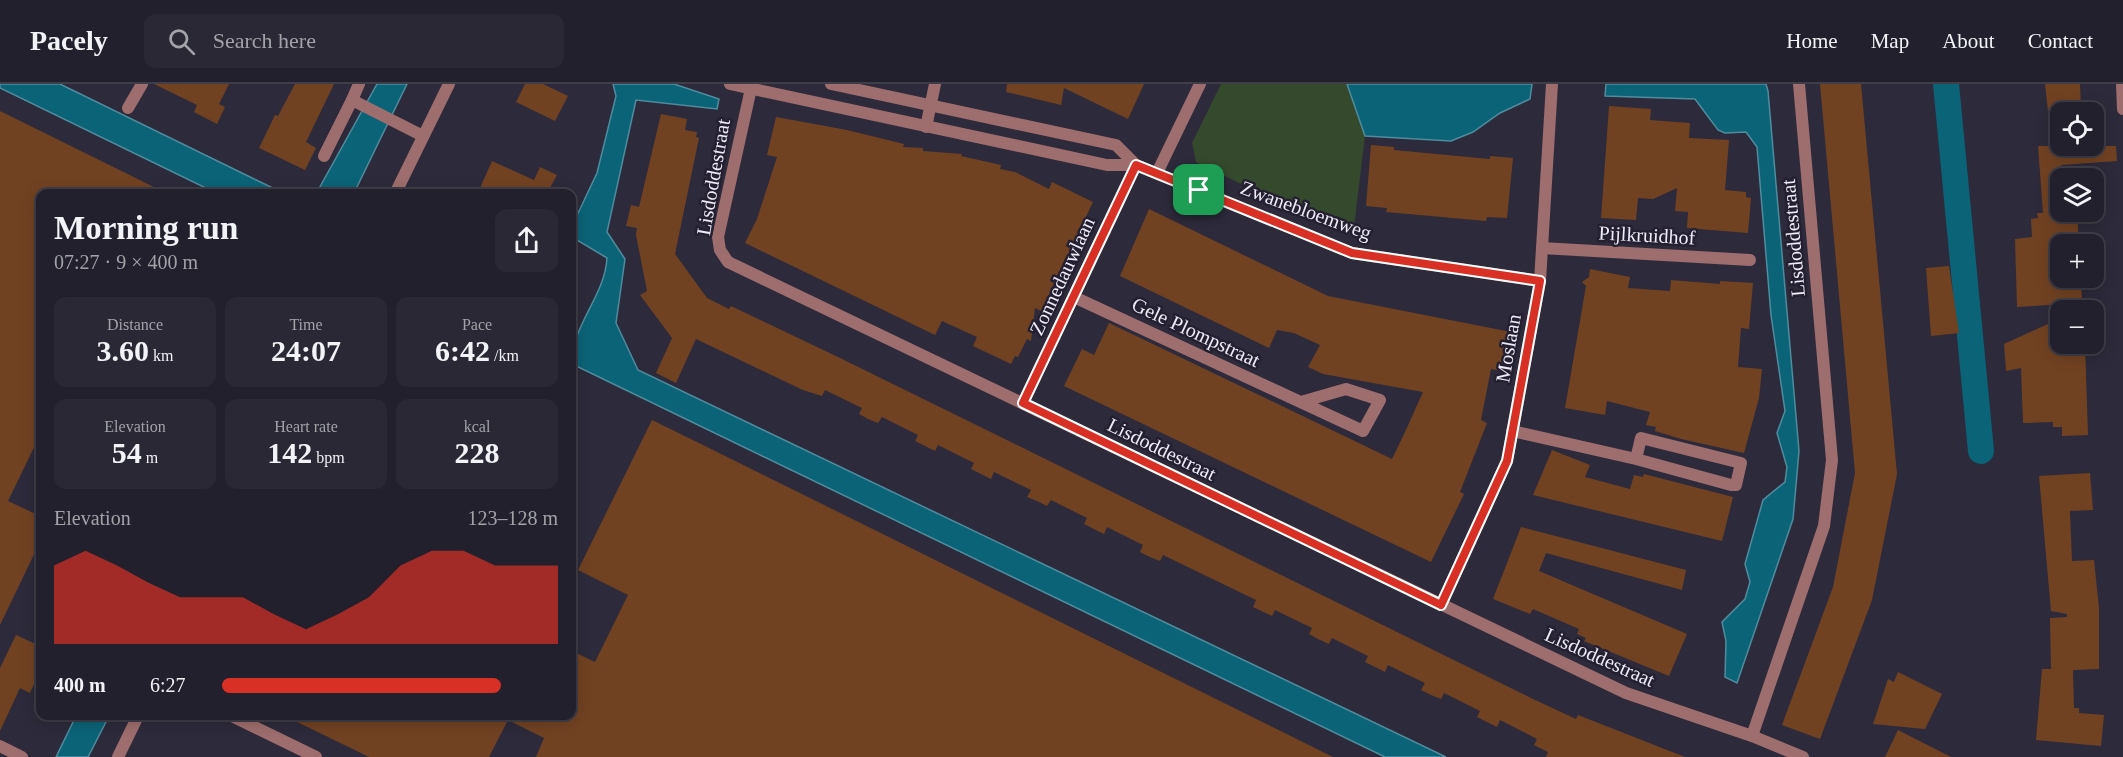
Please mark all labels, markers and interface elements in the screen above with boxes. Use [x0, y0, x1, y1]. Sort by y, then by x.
search box [144, 14, 564, 68]
text: Pacely [30, 25, 108, 56]
icon: search [165, 25, 198, 58]
text: Search here [213, 28, 316, 53]
text: Home [1786, 29, 1838, 53]
text: Map [1871, 29, 1909, 53]
text: About [1942, 29, 1995, 53]
text: Contact [2028, 29, 2093, 53]
map controls [2050, 102, 2104, 354]
button: locate [2050, 102, 2104, 156]
street label: Lisdoddestraat [692, 117, 734, 237]
pin [1173, 164, 1224, 215]
button: layers [2050, 168, 2104, 222]
icon: arrive [1182, 173, 1215, 206]
street label: Zwanebloemweg [1237, 176, 1374, 245]
street label: Lisdoddestraat [1777, 178, 1809, 298]
button: share [495, 209, 558, 272]
text: Morning run [54, 210, 238, 246]
street label: Zonnedauwlaan [1025, 213, 1099, 339]
street label: Pijlkruidhof [1598, 221, 1696, 250]
button: + [2050, 234, 2104, 288]
text: 07:27 · 9 × 400 m [54, 251, 198, 273]
street label: Gele Plompstraat [1128, 293, 1264, 372]
button: − [2050, 300, 2104, 354]
street label: Moslaan [1491, 312, 1525, 384]
text: Distance [107, 316, 163, 333]
text: Time [289, 316, 323, 333]
text: Pace [462, 316, 492, 333]
text: 3.60 [97, 334, 149, 367]
text: 24:07 [271, 334, 341, 367]
text: 6:42 [435, 334, 490, 367]
text: km [149, 347, 173, 364]
text: /km [490, 347, 519, 364]
street label: Lisdoddestraat [1104, 413, 1220, 485]
text: Elevation [104, 418, 166, 435]
text: Heart rate [274, 418, 338, 435]
text: kcal [464, 418, 490, 435]
text: 54 [112, 436, 142, 469]
text: 142 [267, 436, 312, 469]
text: 228 [455, 436, 500, 469]
text: m [142, 449, 158, 466]
text: bpm [312, 449, 345, 466]
text: Elevation [54, 507, 131, 529]
text: 123–128 m [467, 507, 558, 529]
street label: Lisdoddestraat [1542, 623, 1659, 691]
text: 400 m [54, 674, 106, 696]
text: 6:27 [150, 674, 186, 696]

